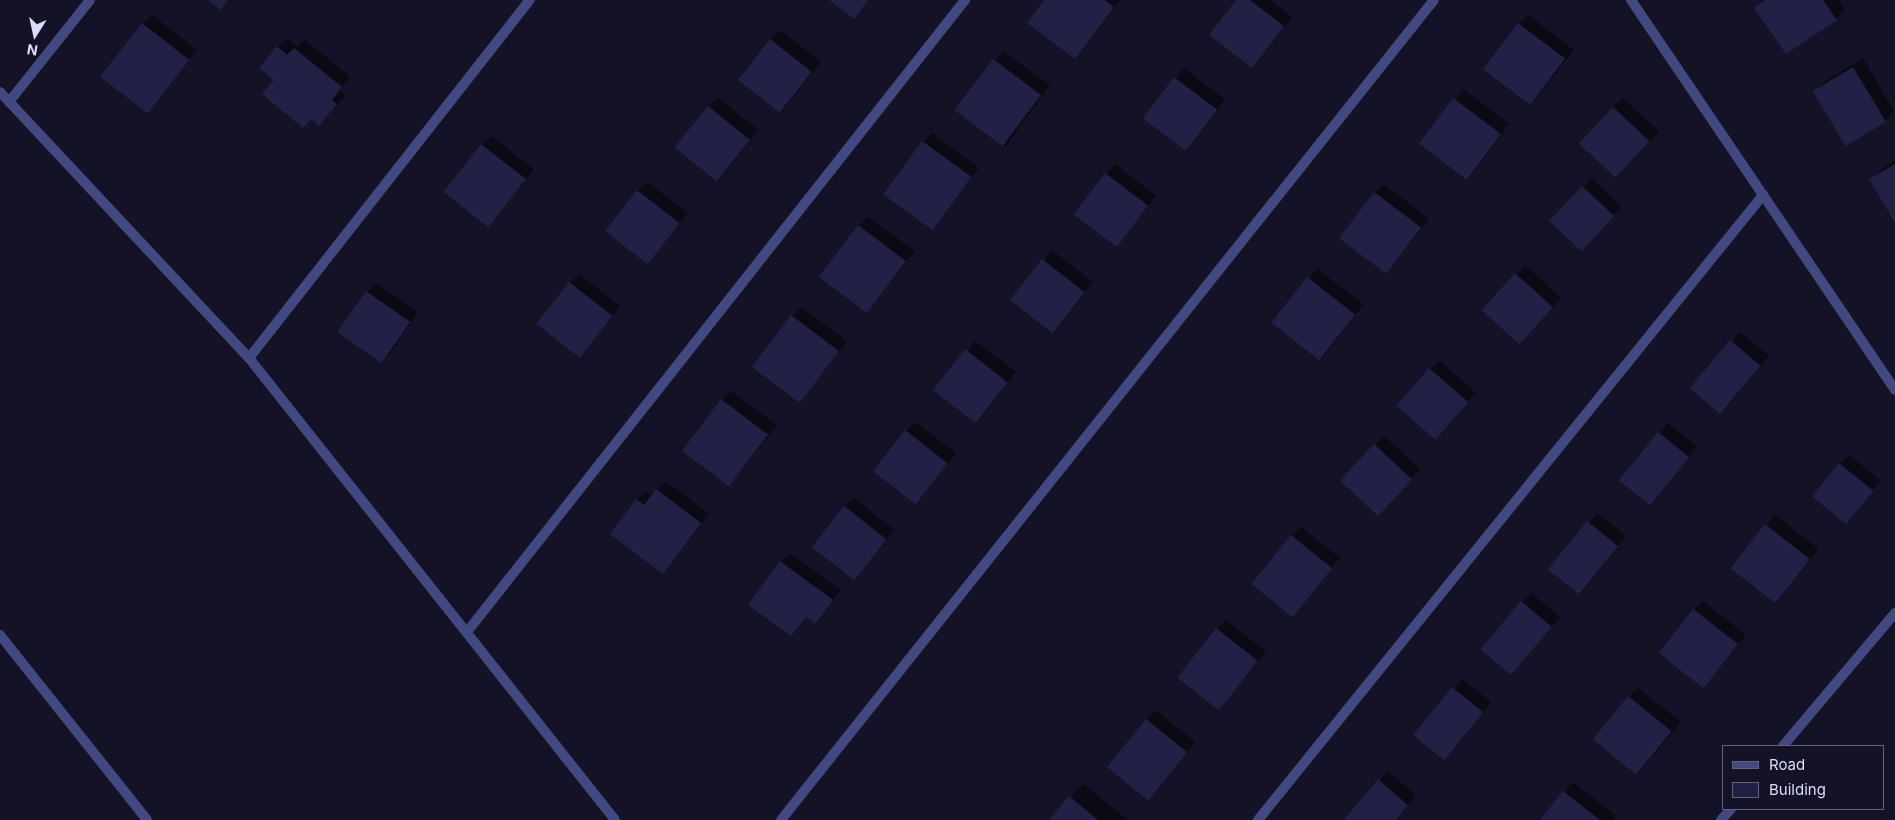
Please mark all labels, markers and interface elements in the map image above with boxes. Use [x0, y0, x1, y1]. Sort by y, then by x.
north arrow [10, 10, 60, 60]
text: N [26, 41, 39, 60]
legend [1722, 745, 1885, 810]
text: Road [1769, 755, 1805, 774]
text: Building [1769, 780, 1826, 799]

